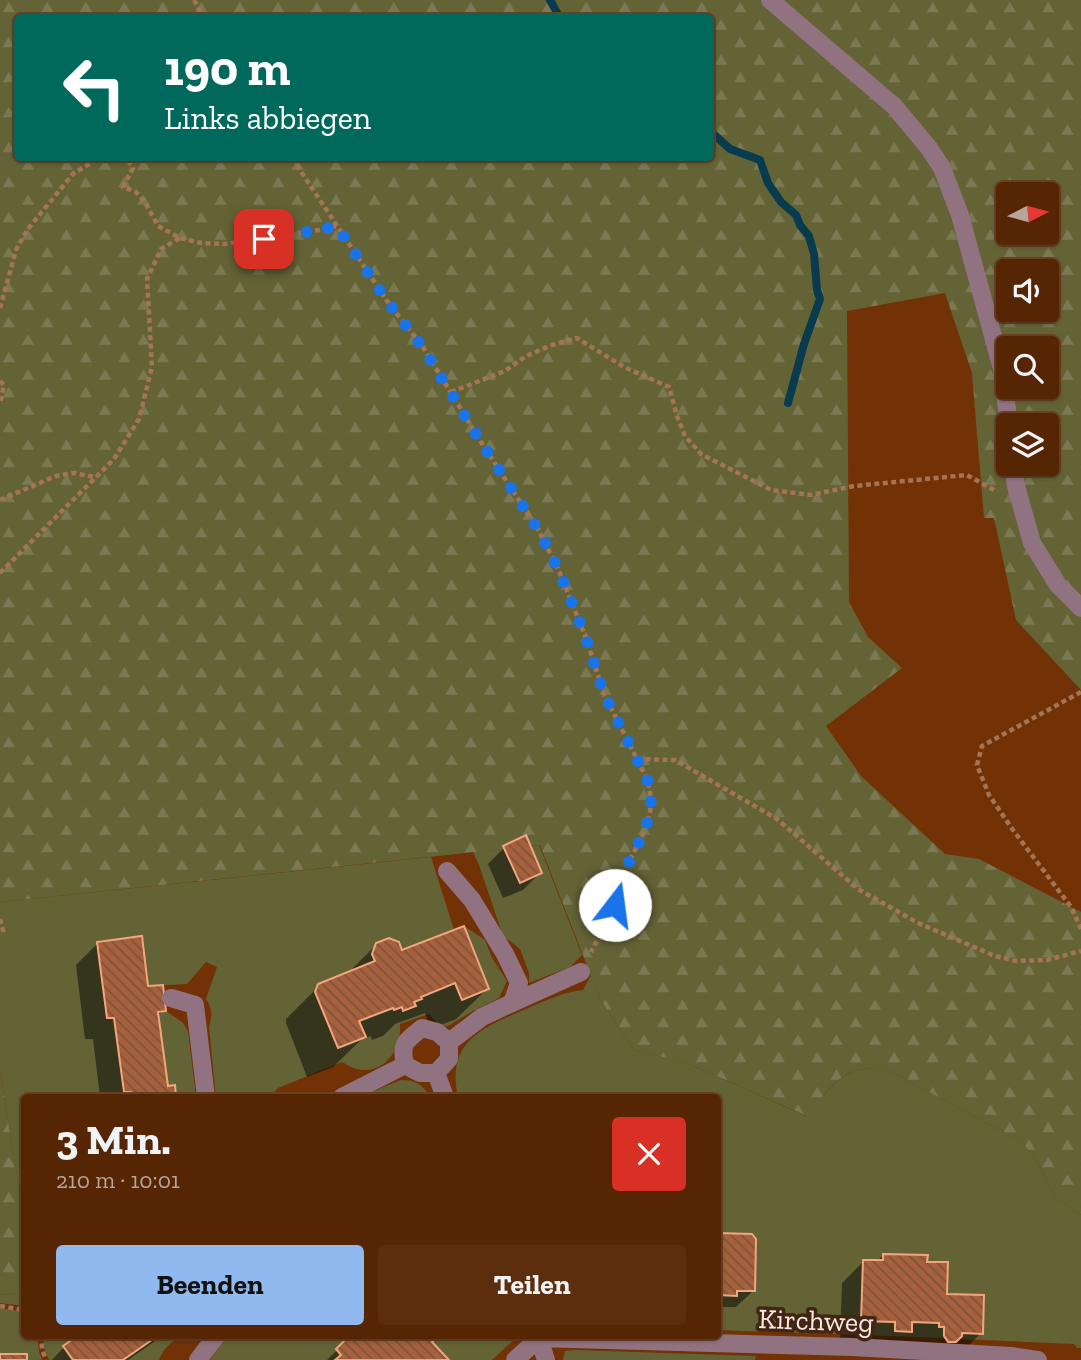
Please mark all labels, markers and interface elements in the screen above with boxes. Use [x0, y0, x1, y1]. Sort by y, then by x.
text: 190 m [164, 39, 290, 98]
icon: left [49, 42, 140, 133]
text: Links abbiegen [164, 99, 371, 137]
north arrow [996, 182, 1059, 245]
map controls [996, 182, 1059, 476]
pin [234, 209, 294, 269]
icon: arrive [245, 220, 283, 258]
button: sound [996, 259, 1059, 322]
button: search [996, 336, 1059, 399]
button: layers [996, 413, 1059, 476]
position arrow [578, 868, 652, 942]
text: 3 Min. [56, 1114, 171, 1165]
button: close [612, 1117, 686, 1191]
text: 210 m · 10:01 [56, 1166, 180, 1194]
button: Beenden [56, 1245, 364, 1325]
button: Teilen [378, 1245, 686, 1325]
street label: Kirchweg [758, 1302, 874, 1339]

